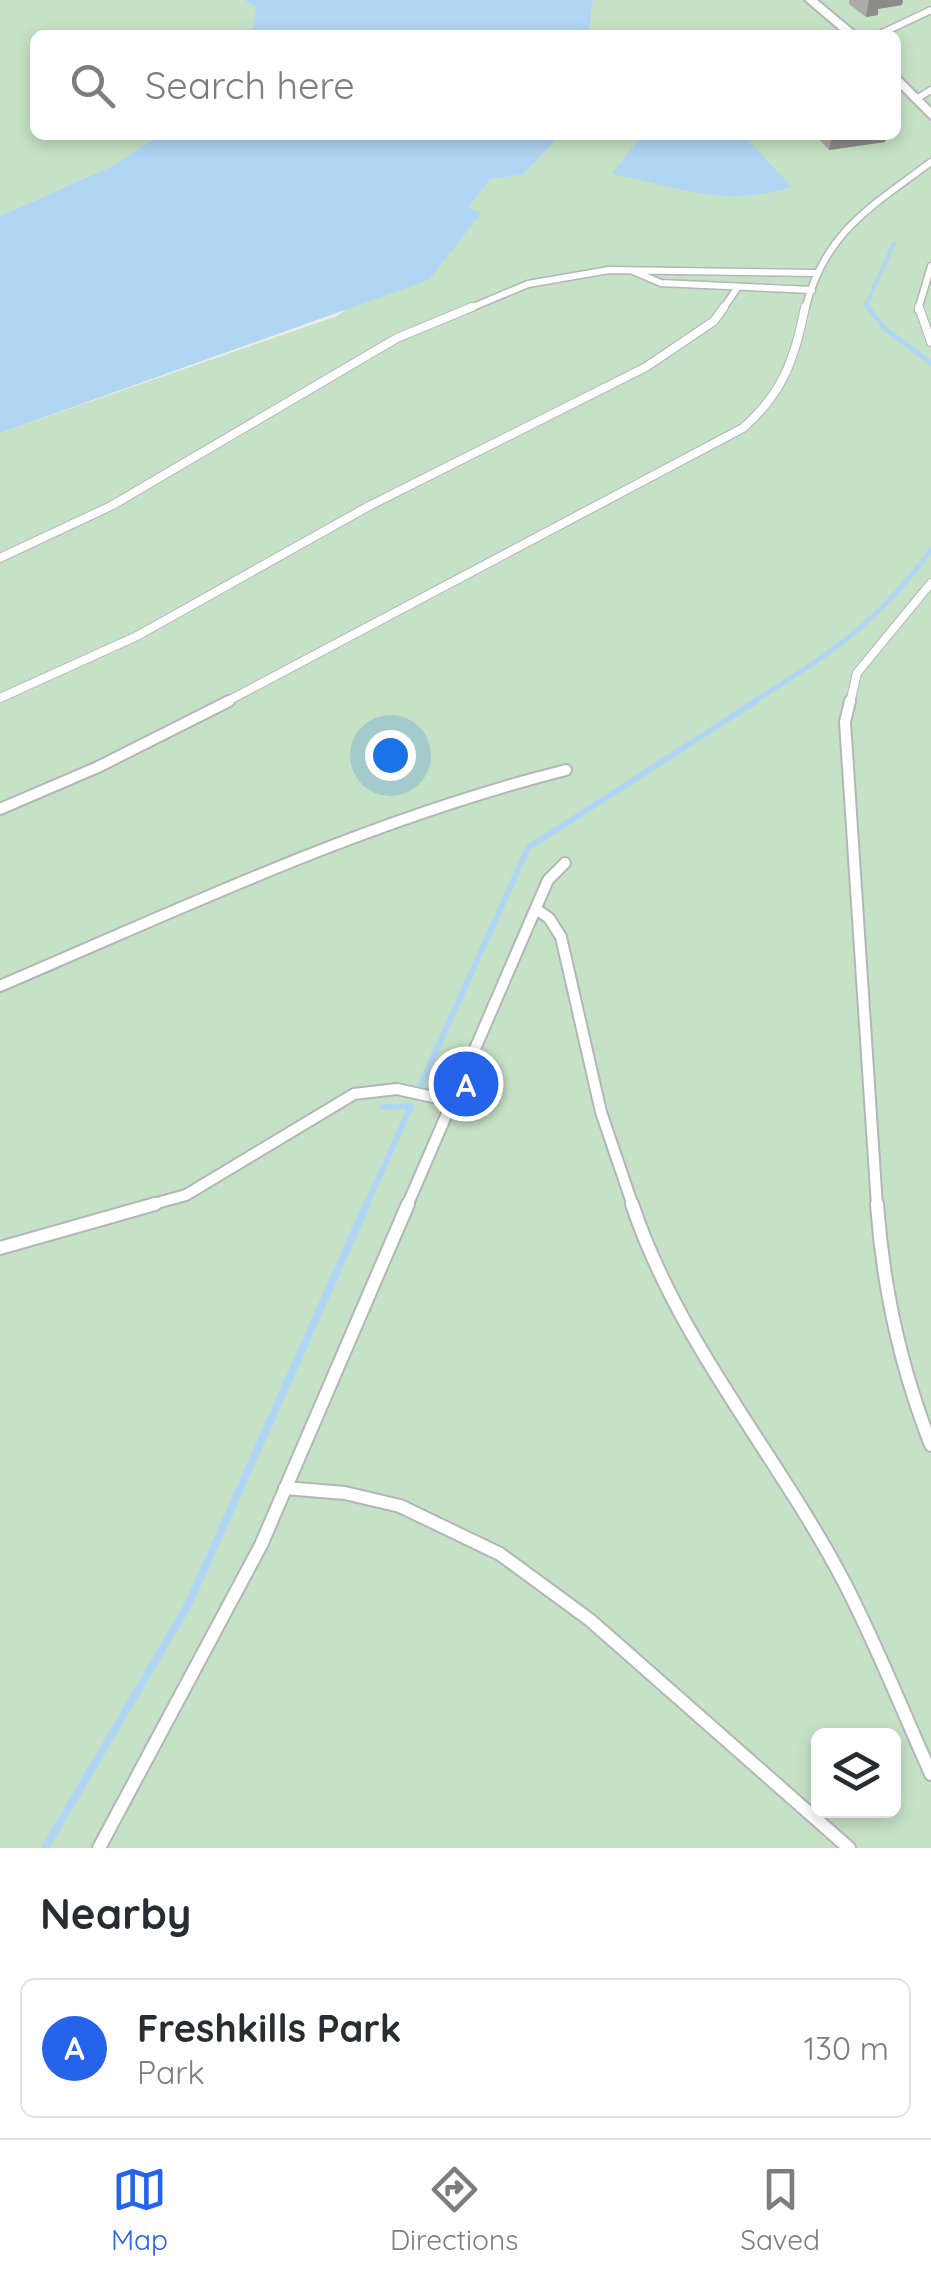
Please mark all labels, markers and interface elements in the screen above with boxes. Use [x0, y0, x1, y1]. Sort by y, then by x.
search box [30, 30, 901, 140]
icon: search [65, 58, 120, 113]
text: Search here [145, 61, 355, 109]
your location [365, 730, 416, 781]
pin: A [434, 1046, 498, 1122]
map controls [811, 1728, 901, 1818]
button: layers [811, 1728, 901, 1818]
text: Nearby [40, 1887, 191, 1940]
text: Freshkills Park [137, 2004, 401, 2052]
text: A [64, 2028, 85, 2068]
text: 130 m [803, 2028, 889, 2068]
text: Park [137, 2052, 205, 2092]
tab: Map [111, 2162, 168, 2257]
tab: Directions [390, 2162, 518, 2257]
tab: Saved [740, 2162, 820, 2257]

